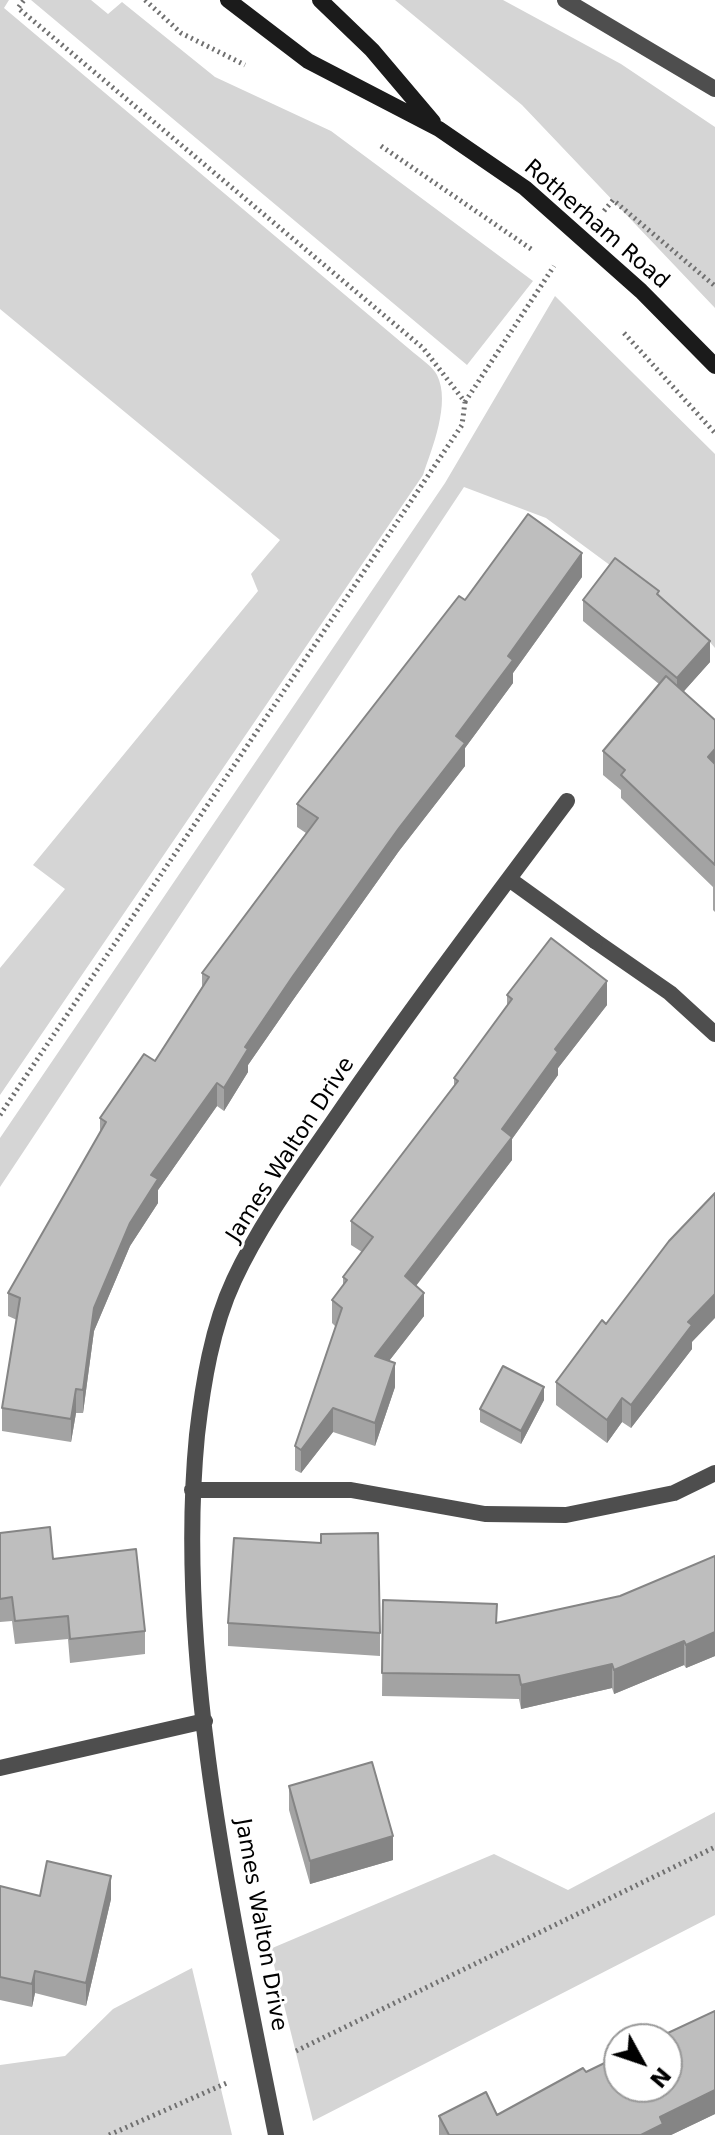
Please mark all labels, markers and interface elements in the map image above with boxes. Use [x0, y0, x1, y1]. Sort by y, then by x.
street label: Rotherham Road [518, 155, 674, 295]
street label: James Walton Drive [221, 1053, 361, 1247]
street label: James Walton Drive [228, 1817, 292, 2033]
north arrow [603, 2023, 683, 2103]
text: N [645, 2062, 676, 2093]

